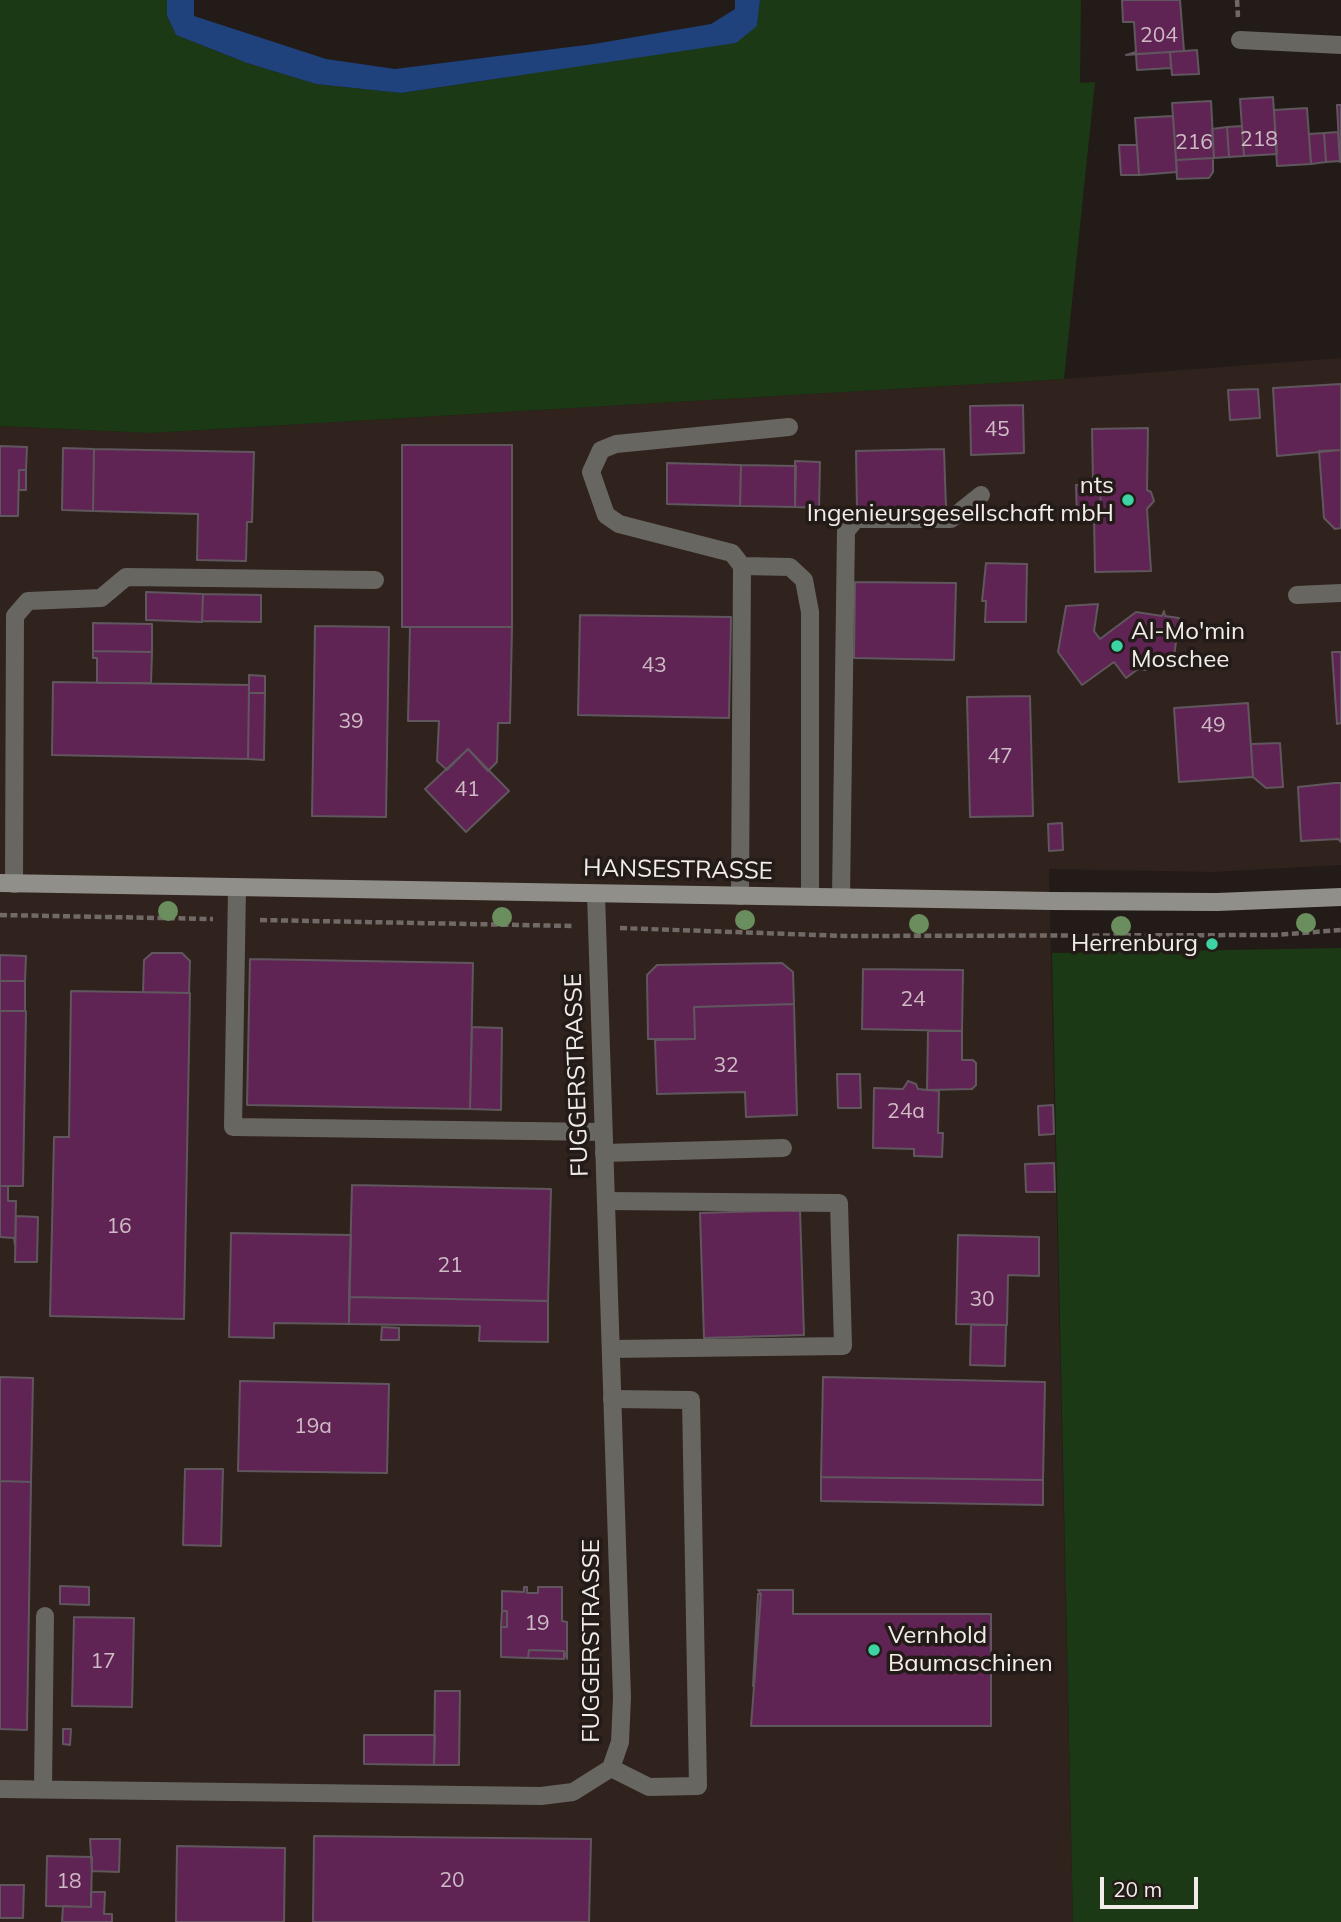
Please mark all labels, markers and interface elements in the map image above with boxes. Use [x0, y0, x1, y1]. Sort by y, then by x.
house number: 204 [1140, 23, 1178, 49]
house number: 218 [1240, 127, 1278, 153]
house number: 216 [1175, 130, 1213, 156]
house number: 45 [984, 417, 1010, 443]
place label: nts Ingenieursgesellschaft mbH [807, 472, 1114, 528]
marker: nts Ingenieursgesellschaft mbH [1120, 492, 1136, 508]
place label: Al-Mo'min Moschee [1131, 618, 1245, 674]
marker: Al-Mo'min Moschee [1109, 638, 1125, 654]
house number: 43 [641, 653, 667, 679]
house number: 39 [338, 709, 364, 735]
house number: 49 [1200, 713, 1226, 739]
house number: 47 [987, 744, 1013, 770]
house number: 41 [454, 777, 480, 803]
street label: HANSESTRASSE [583, 854, 773, 886]
place label: Herrenburg [1071, 930, 1198, 958]
marker: Herrenburg [1204, 936, 1220, 952]
street label: FUGGERSTRASSE [559, 973, 595, 1177]
house number: 24 [900, 987, 926, 1013]
house number: 32 [713, 1053, 739, 1079]
house number: 24a [887, 1099, 925, 1125]
house number: 16 [106, 1214, 132, 1240]
house number: 21 [437, 1253, 463, 1279]
house number: 30 [969, 1287, 995, 1313]
house number: 19a [294, 1414, 332, 1440]
street label: FUGGERSTRASSE [578, 1539, 606, 1743]
house number: 19 [524, 1611, 550, 1637]
place label: Vernhold Baumaschinen [888, 1622, 1053, 1678]
marker: Vernhold Baumaschinen [866, 1642, 882, 1658]
house number: 17 [90, 1649, 116, 1675]
scale bar [1103, 1862, 1201, 1906]
house number: 20 [439, 1868, 465, 1894]
house number: 18 [56, 1869, 82, 1895]
text: 20 m [1113, 1876, 1162, 1902]

